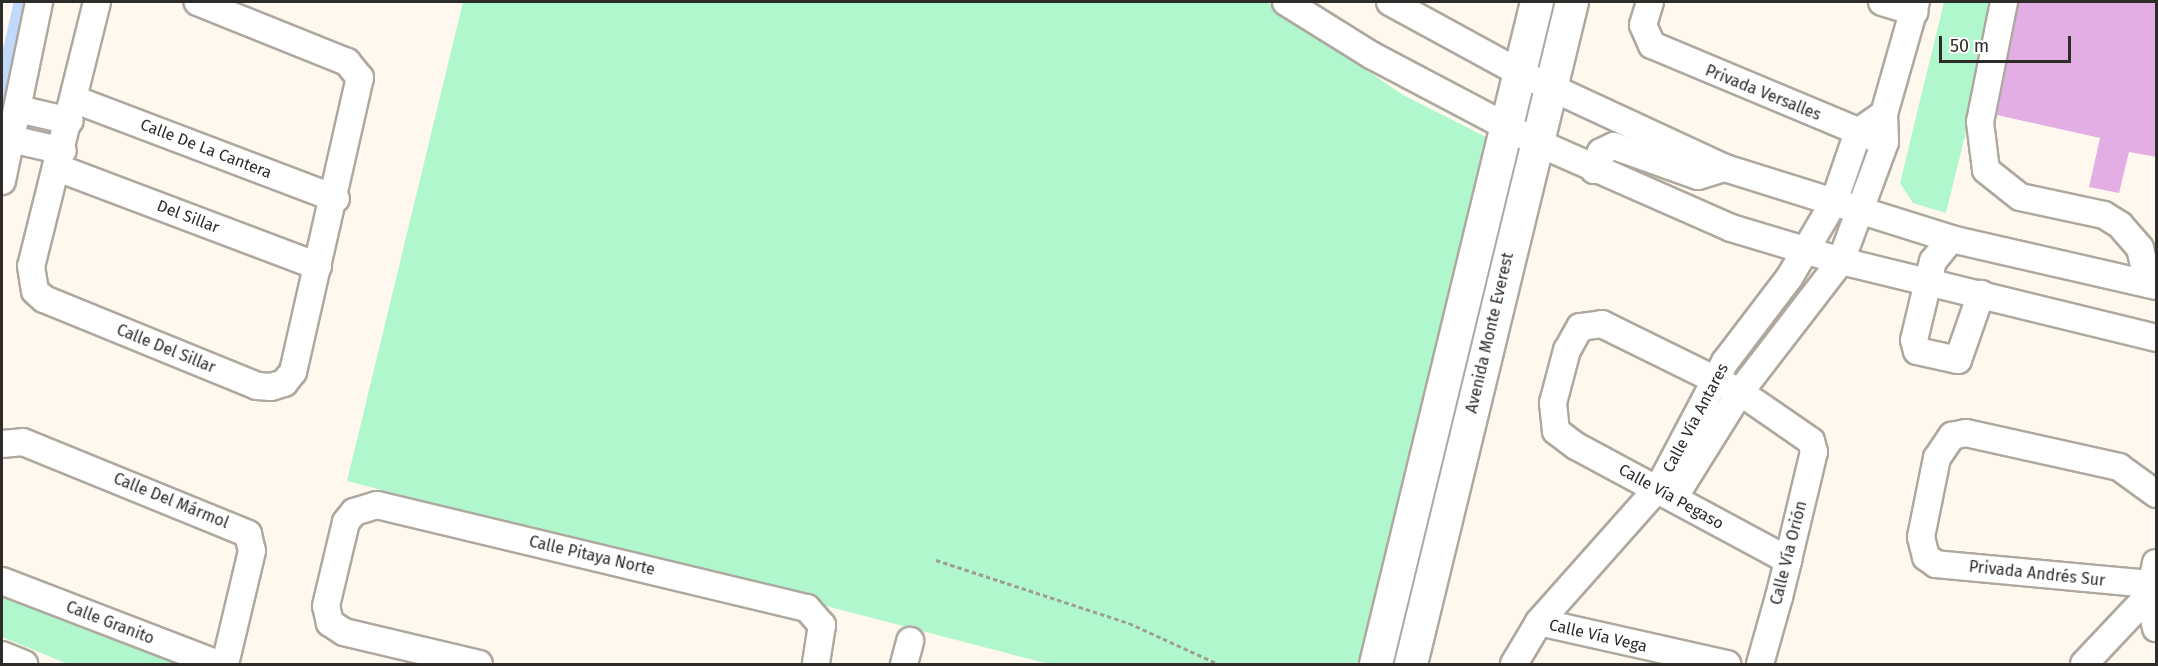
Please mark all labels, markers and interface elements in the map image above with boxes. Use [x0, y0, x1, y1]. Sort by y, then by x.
scale bar [1942, 24, 2074, 62]
text: 50 m [1950, 35, 1989, 57]
street label: Privada Versalles [1702, 61, 1824, 125]
street label: Calle De La Cantera [138, 115, 274, 183]
street label: Del Sillar [154, 196, 222, 238]
street label: Avenida Monte Everest [1462, 251, 1518, 415]
street label: Calle Del Sillar [114, 320, 218, 378]
street label: Calle Vía Antares [1659, 360, 1733, 476]
street label: Calle Vía Pegaso [1615, 460, 1727, 534]
street label: Calle Del Mármol [111, 469, 231, 533]
street label: Calle Vía Orión [1767, 499, 1811, 607]
street label: Calle Pitaya Norte [527, 532, 657, 580]
street label: Privada Andrés Sur [1968, 557, 2106, 591]
street label: Calle Granito [63, 597, 157, 649]
street label: Calle Vía Vega [1547, 615, 1649, 657]

